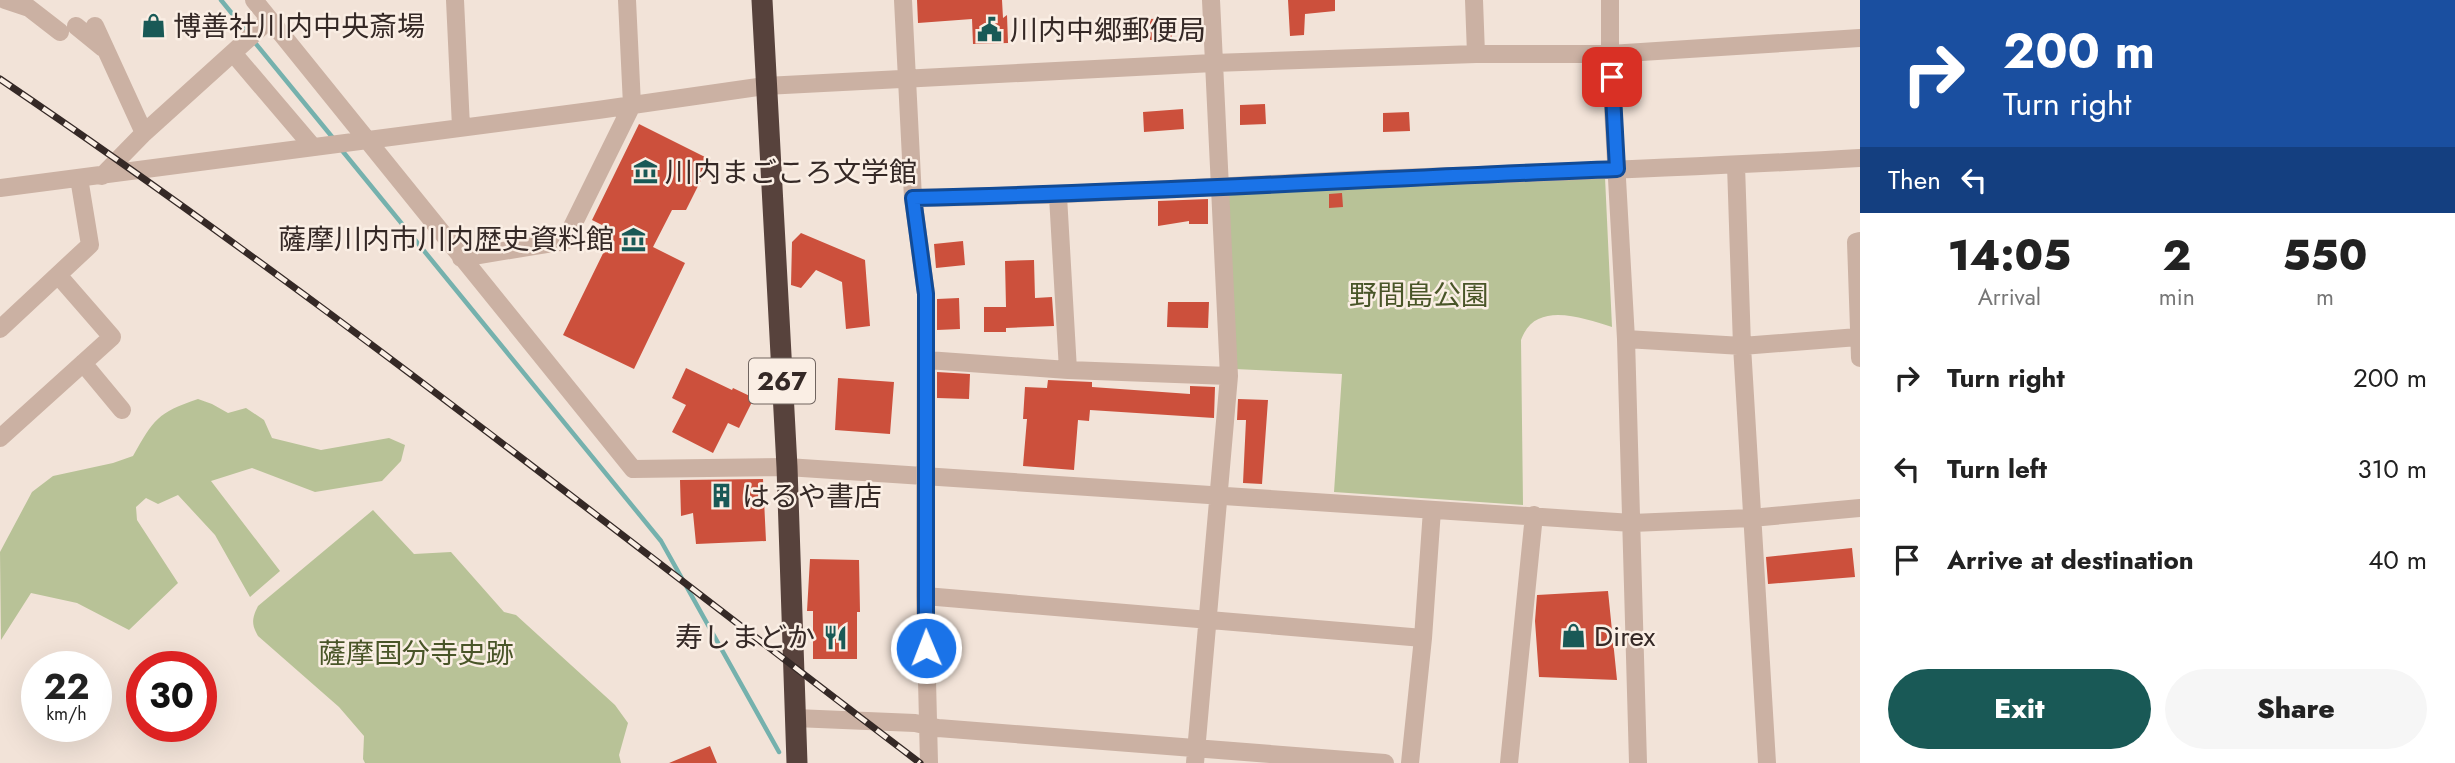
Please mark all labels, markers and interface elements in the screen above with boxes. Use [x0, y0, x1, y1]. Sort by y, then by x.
place label: 博善社川内中央斎場 [173, 6, 425, 47]
place label: 川内中郷郵便局 [1010, 10, 1206, 51]
shop icon: 博善社川内中央斎場 [139, 12, 167, 40]
public building icon: 川内中郷郵便局 [976, 16, 1004, 44]
text: 200 m [2003, 16, 2155, 86]
icon: right [1888, 28, 1979, 119]
pin [1582, 47, 1642, 107]
icon: arrive [1593, 58, 1631, 96]
text: Turn right [2003, 81, 2132, 127]
place label: 川内まごころ文学館 [665, 152, 917, 193]
museum icon: 川内まごころ文学館 [631, 158, 659, 186]
text: Then [1888, 161, 1941, 199]
icon: left [1955, 161, 1993, 199]
place label: 薩摩川内市川内歴史資料館 [278, 219, 614, 260]
museum icon: 薩摩川内市川内歴史資料館 [620, 225, 648, 253]
text: 14:05 [1948, 225, 2071, 286]
text: 2 [2162, 225, 2191, 286]
text: 550 [2282, 225, 2367, 286]
park label: 野間島公園 [1349, 275, 1489, 316]
text: Arrival [1978, 280, 2041, 314]
text: min [2159, 280, 2195, 314]
text: m [2316, 280, 2334, 314]
road number: 267 [749, 358, 815, 404]
icon: right [1888, 359, 1926, 397]
text: Turn right [1947, 359, 2065, 397]
text: 200 m [2353, 359, 2427, 397]
icon: left [1888, 450, 1926, 488]
text: Turn left [1947, 450, 2047, 488]
text: 310 m [2357, 450, 2427, 488]
place label: はるや書店 [742, 476, 882, 517]
building icon: はるや書店 [708, 482, 736, 510]
icon: arrive [1888, 541, 1926, 579]
text: Arrive at destination [1947, 541, 2194, 579]
text: 40 m [2368, 541, 2427, 579]
position arrow [889, 611, 963, 685]
place label: Direx [1594, 616, 1656, 657]
place label: 寿しまどか [675, 617, 815, 658]
shop icon: Direx [1560, 622, 1588, 650]
restaurant icon: 寿しまどか [821, 623, 849, 651]
park label: 薩摩国分寺史跡 [318, 633, 514, 674]
speed limit sign: 30 [126, 651, 217, 742]
text: 22 [44, 662, 89, 712]
button: Exit [1888, 669, 2151, 749]
button: Share [2165, 669, 2427, 749]
text: km/h [46, 701, 87, 727]

